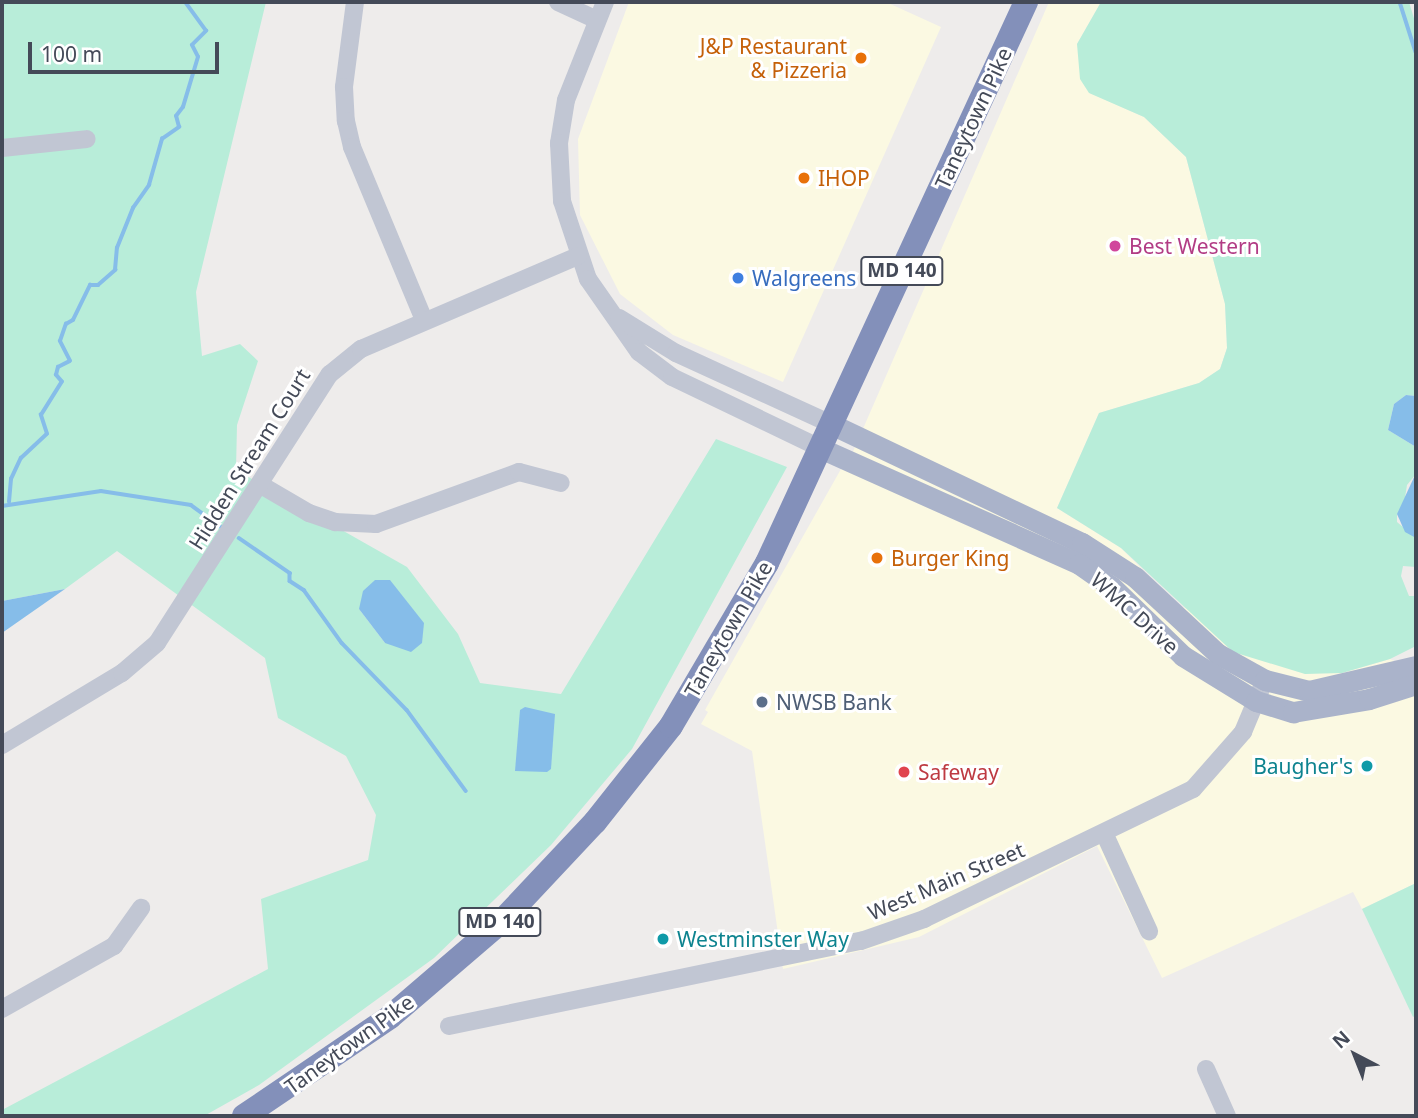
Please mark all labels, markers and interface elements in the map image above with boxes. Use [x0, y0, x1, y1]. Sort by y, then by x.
scale bar [32, 28, 222, 72]
place label: J&P Restaurant & Pizzeria [700, 33, 847, 83]
text: 100 m [41, 40, 102, 68]
street label: Taneytown Pike [929, 43, 1017, 193]
marker: J&P Restaurant & Pizzeria [853, 50, 869, 66]
place label: IHOP [818, 165, 870, 191]
marker: IHOP [796, 170, 812, 186]
place label: Best Western [1129, 233, 1260, 259]
marker: Best Western [1107, 238, 1123, 254]
road number: MD 140 [860, 256, 944, 286]
place label: Walgreens [752, 265, 856, 291]
marker: Walgreens [730, 270, 746, 286]
street label: Hidden Stream Court [183, 364, 315, 554]
place label: Burger King [891, 545, 1009, 571]
marker: Burger King [869, 550, 885, 566]
street label: Taneytown Pike [679, 557, 777, 701]
street label: WMC Drive [1086, 567, 1184, 659]
place label: NWSB Bank [776, 689, 892, 715]
marker: NWSB Bank [754, 694, 770, 710]
place label: Baugher's [1253, 753, 1353, 779]
marker: Baugher's [1359, 758, 1375, 774]
place label: Safeway [918, 759, 999, 785]
marker: Safeway [896, 764, 912, 780]
street label: West Main Street [864, 837, 1028, 925]
road number: MD 140 [458, 906, 542, 938]
place label: Westminster Way [677, 926, 849, 952]
marker: Westminster Way [655, 931, 671, 947]
street label: Taneytown Pike [280, 989, 418, 1099]
north arrow [1320, 1020, 1390, 1090]
text: N [1327, 1025, 1355, 1054]

